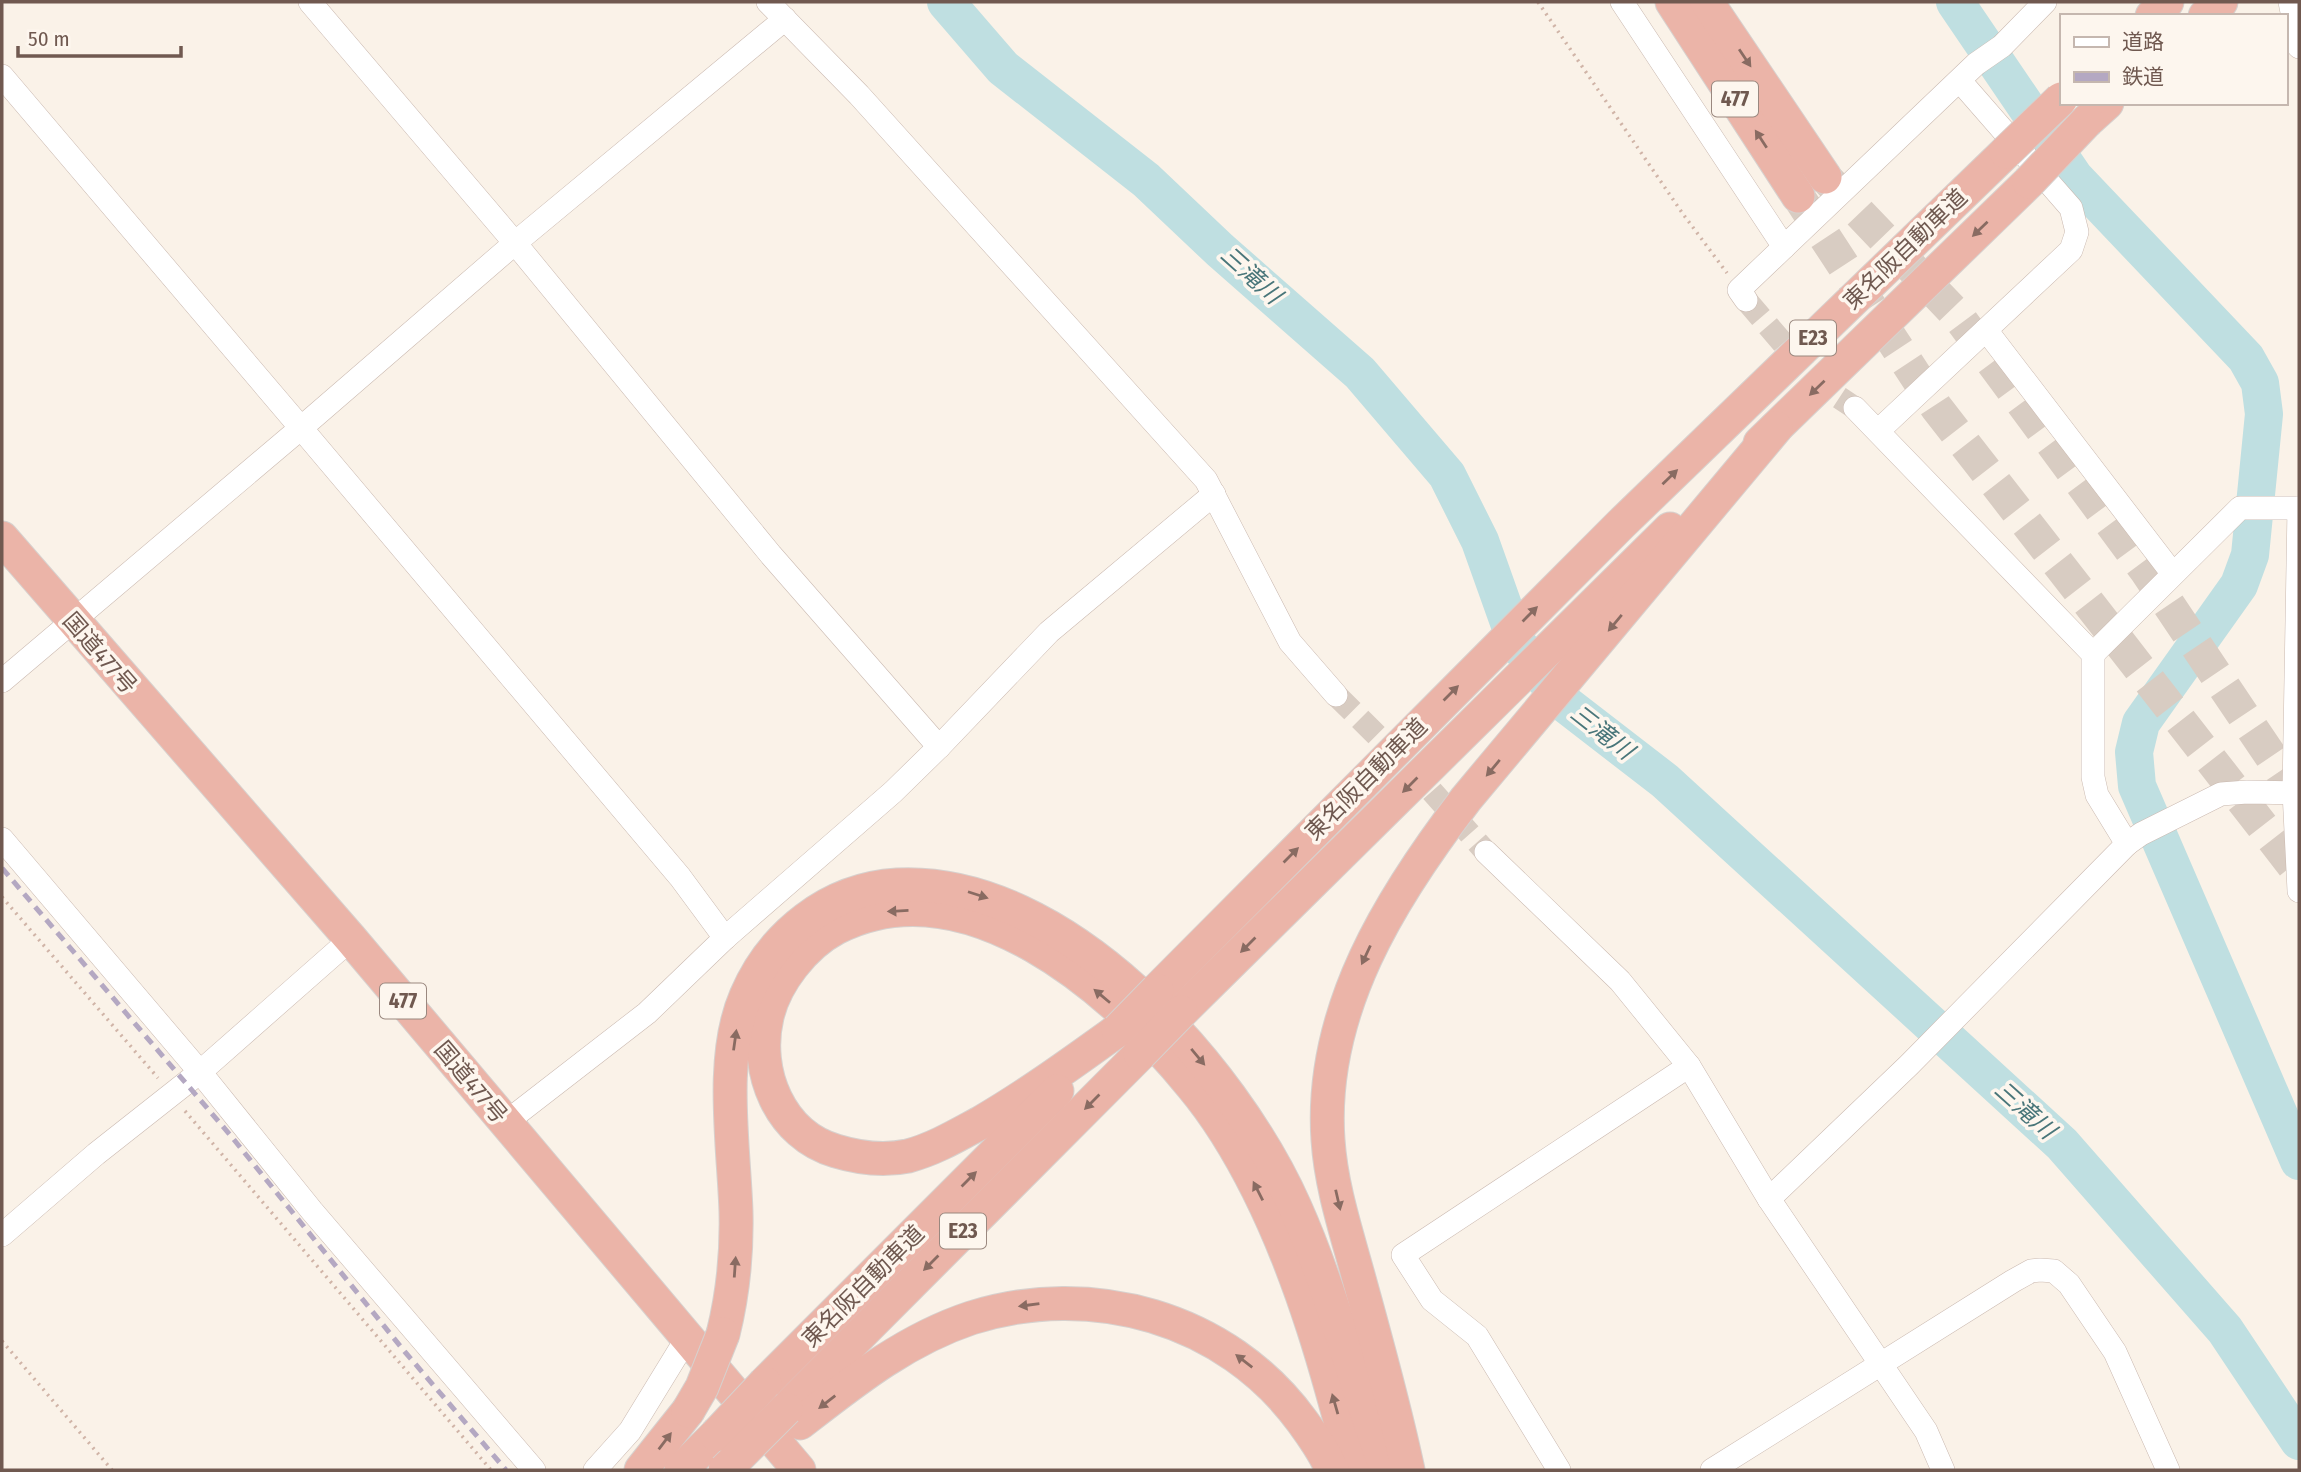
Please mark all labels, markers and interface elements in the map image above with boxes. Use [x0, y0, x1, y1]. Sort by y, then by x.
scale bar [18, 14, 180, 58]
legend [2060, 14, 2287, 105]
text: 50 m [28, 26, 70, 52]
text: 道路 [2122, 29, 2164, 55]
one-way arrow [1739, 49, 1752, 68]
text: 鉄道 [2122, 64, 2164, 90]
road number: 477 [1712, 82, 1758, 116]
one-way arrow [1754, 129, 1767, 148]
street label: 東名阪自動車道 [1837, 183, 1973, 315]
one-way arrow [1972, 221, 1989, 237]
water label: 三滝川 [1215, 241, 1289, 312]
road number: E23 [1790, 320, 1836, 356]
one-way arrow [1809, 380, 1825, 396]
one-way arrow [1661, 469, 1678, 485]
one-way arrow [1521, 606, 1538, 623]
street label: 国道477号 [57, 607, 143, 699]
one-way arrow [1608, 614, 1623, 631]
one-way arrow [1442, 685, 1458, 702]
water label: 三滝川 [1565, 699, 1641, 767]
street label: 東名阪自動車道 [1299, 712, 1433, 846]
one-way arrow [1486, 759, 1501, 776]
one-way arrow [1401, 776, 1418, 793]
one-way arrow [1282, 846, 1299, 863]
one-way arrow [968, 890, 989, 901]
one-way arrow [886, 906, 908, 917]
one-way arrow [1240, 937, 1257, 954]
one-way arrow [1361, 945, 1372, 966]
road number: 477 [380, 984, 426, 1018]
one-way arrow [1093, 989, 1110, 1004]
one-way arrow [730, 1028, 741, 1050]
street label: 国道477号 [429, 1035, 513, 1129]
one-way arrow [1190, 1048, 1205, 1065]
water label: 三滝川 [1989, 1076, 2063, 1147]
one-way arrow [1084, 1093, 1100, 1110]
one-way arrow [961, 1170, 978, 1187]
one-way arrow [1253, 1181, 1264, 1201]
one-way arrow [1333, 1190, 1344, 1212]
road number: E23 [940, 1214, 986, 1248]
street label: 東名阪自動車道 [796, 1219, 930, 1353]
one-way arrow [729, 1255, 740, 1277]
one-way arrow [923, 1255, 940, 1271]
one-way arrow [1018, 1300, 1040, 1311]
one-way arrow [1235, 1354, 1253, 1369]
one-way arrow [1329, 1393, 1340, 1415]
one-way arrow [819, 1394, 836, 1409]
one-way arrow [657, 1432, 671, 1450]

